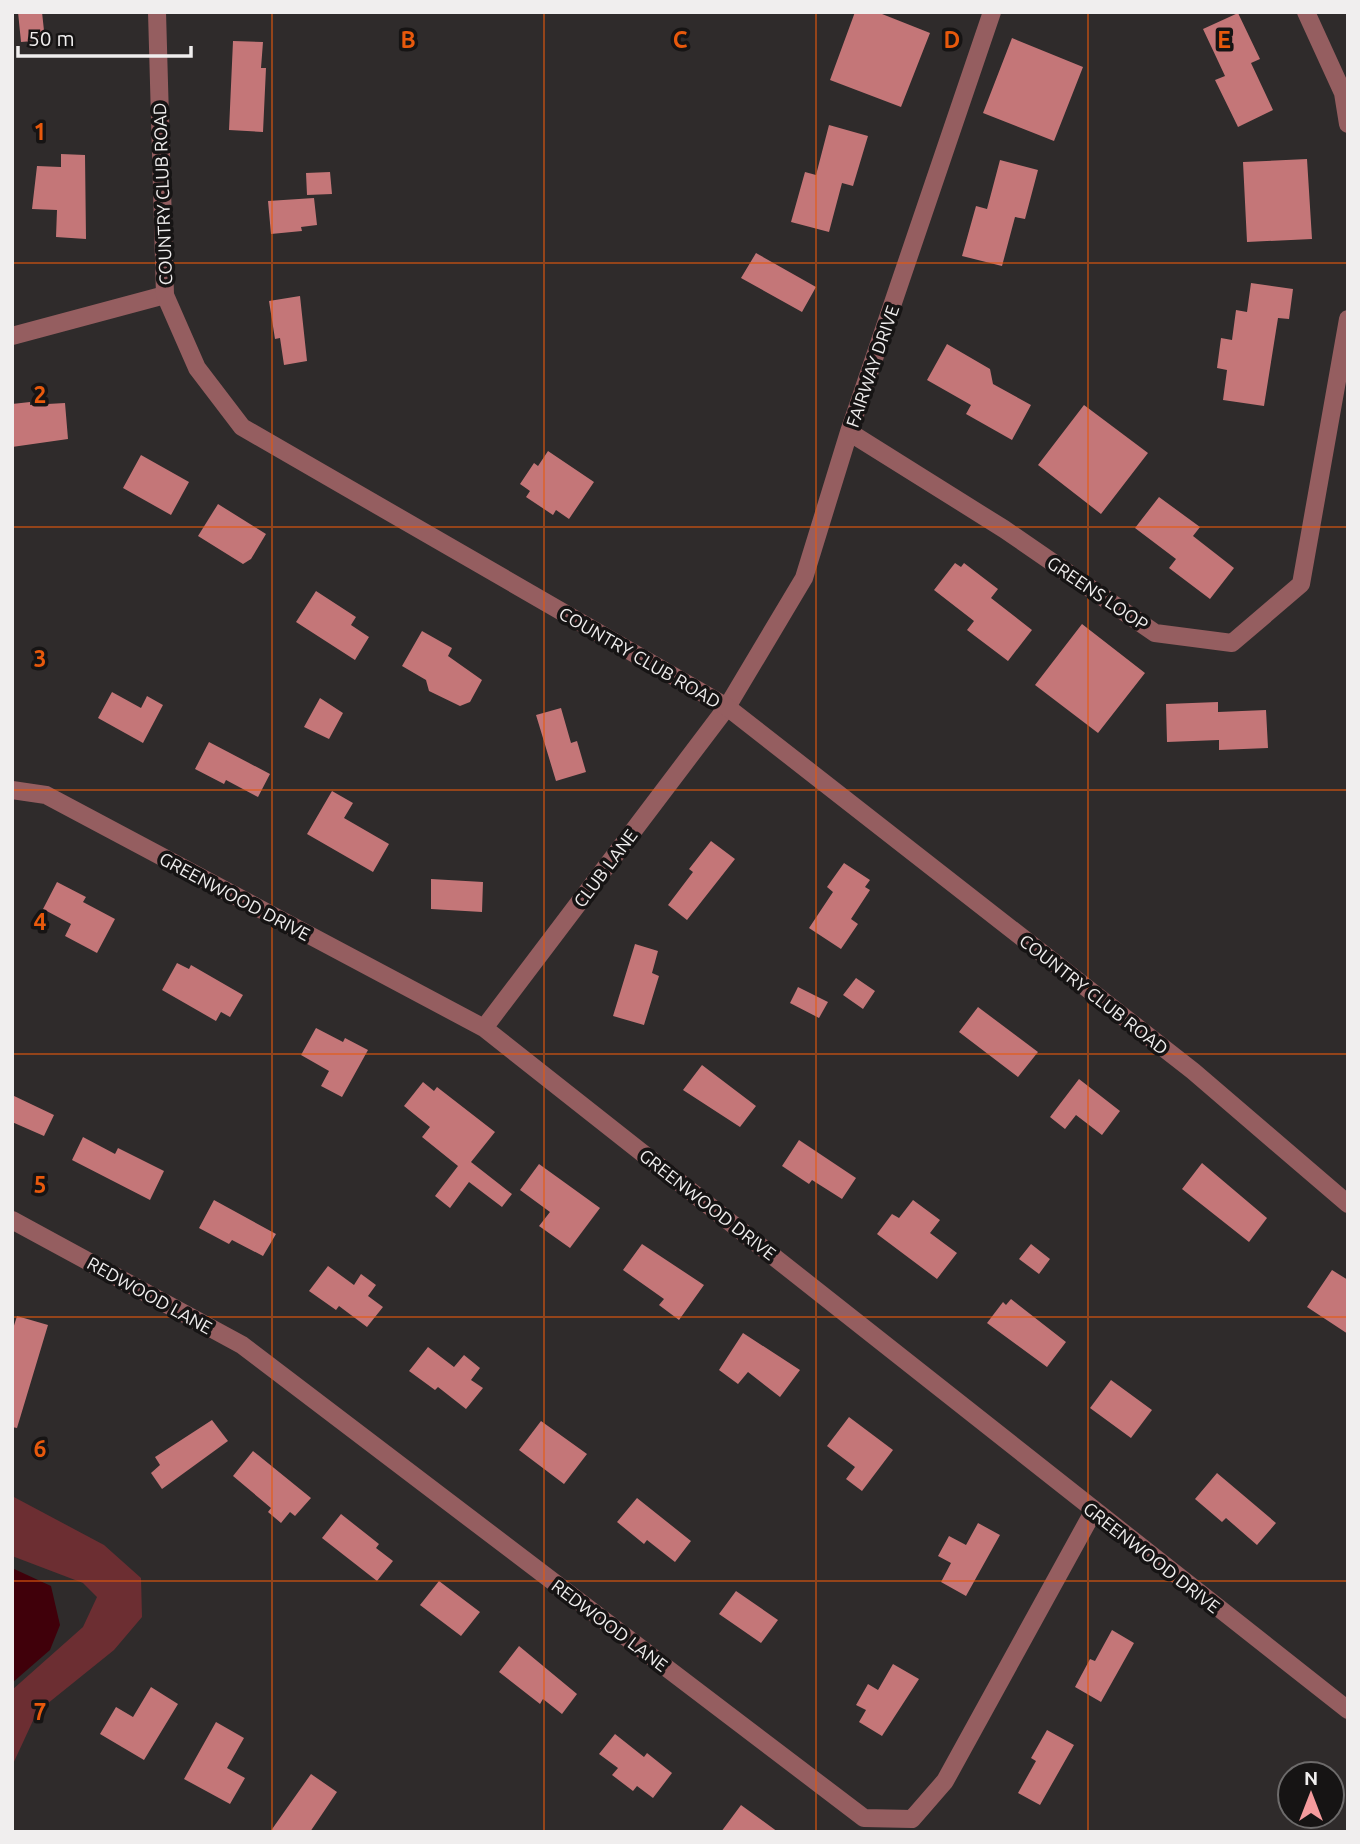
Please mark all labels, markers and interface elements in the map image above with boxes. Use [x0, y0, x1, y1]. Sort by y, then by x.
scale bar [18, 14, 191, 58]
text: 50 m [28, 26, 75, 50]
text: B [400, 27, 416, 52]
text: C [673, 27, 688, 52]
text: D [944, 27, 960, 52]
text: E [1217, 27, 1231, 52]
street label: COUNTRY CLUB ROAD [149, 102, 175, 286]
text: 1 [34, 119, 46, 144]
street label: FAIRWAY DRIVE [842, 302, 902, 430]
text: 2 [34, 382, 46, 407]
street label: GREENS LOOP [1044, 552, 1152, 634]
street label: COUNTRY CLUB ROAD [556, 603, 724, 711]
text: 3 [34, 646, 46, 671]
street label: CLUB LANE [569, 825, 641, 911]
street label: GREENWOOD DRIVE [156, 848, 314, 944]
text: 4 [34, 909, 47, 934]
street label: COUNTRY CLUB ROAD [1016, 930, 1172, 1058]
street label: GREENWOOD DRIVE [636, 1145, 780, 1263]
text: 5 [34, 1172, 46, 1197]
street label: REDWOOD LANE [84, 1252, 216, 1338]
text: 6 [34, 1436, 47, 1461]
street label: GREENWOOD DRIVE [1080, 1498, 1224, 1616]
street label: REDWOOD LANE [548, 1575, 672, 1675]
text: 7 [34, 1699, 46, 1724]
north arrow [1276, 1760, 1346, 1830]
text: N [1304, 1767, 1318, 1789]

